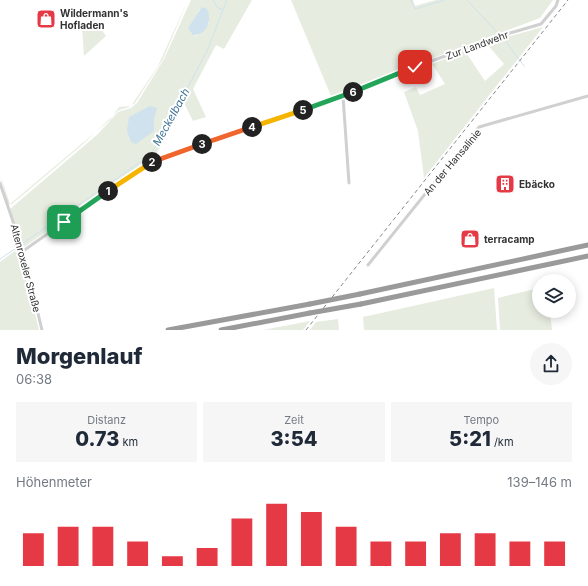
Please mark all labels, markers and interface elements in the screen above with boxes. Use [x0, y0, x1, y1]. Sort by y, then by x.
place label: Wildermann's Hofladen [60, 7, 129, 31]
shop icon: Wildermann's Hofladen [35, 8, 57, 30]
street label: Zur Landwehr [444, 28, 510, 62]
pin [398, 50, 432, 84]
icon: check [404, 56, 426, 78]
pin: 6 [343, 82, 363, 102]
water label: Meckelbach [149, 85, 193, 148]
text: 6 [349, 85, 357, 99]
pin: 5 [293, 100, 313, 120]
text: 5 [299, 103, 307, 117]
pin: 4 [242, 117, 262, 137]
text: 4 [248, 120, 256, 134]
street label: An der Hansalinie [421, 126, 483, 198]
pin: 3 [192, 134, 212, 154]
text: 3 [198, 137, 206, 151]
pin: 2 [142, 152, 162, 172]
text: 2 [149, 155, 155, 169]
building icon: Ebäcko [494, 173, 516, 195]
place label: Ebäcko [519, 178, 555, 190]
pin: 1 [98, 181, 118, 201]
text: 1 [106, 184, 110, 198]
pin [47, 205, 81, 239]
icon: arrive [53, 211, 75, 233]
street label: Altenroxeler Straße [8, 223, 44, 314]
shop icon: terracamp [459, 228, 481, 250]
place label: terracamp [484, 233, 535, 245]
map controls [532, 274, 576, 318]
button: layers [532, 274, 576, 318]
text: Morgenlauf [16, 343, 142, 369]
button: share [530, 343, 572, 385]
text: 06:38 [16, 371, 52, 387]
text: Distanz [87, 413, 126, 427]
text: Zeit [284, 413, 304, 427]
text: Tempo [464, 413, 499, 427]
text: 0.73 [75, 427, 119, 451]
text: 3:54 [270, 427, 317, 451]
text: 5:21 [449, 427, 491, 451]
text: km [119, 435, 138, 449]
text: /km [491, 435, 514, 449]
text: Höhenmeter [16, 474, 92, 490]
text: 139–146 m [507, 474, 572, 490]

